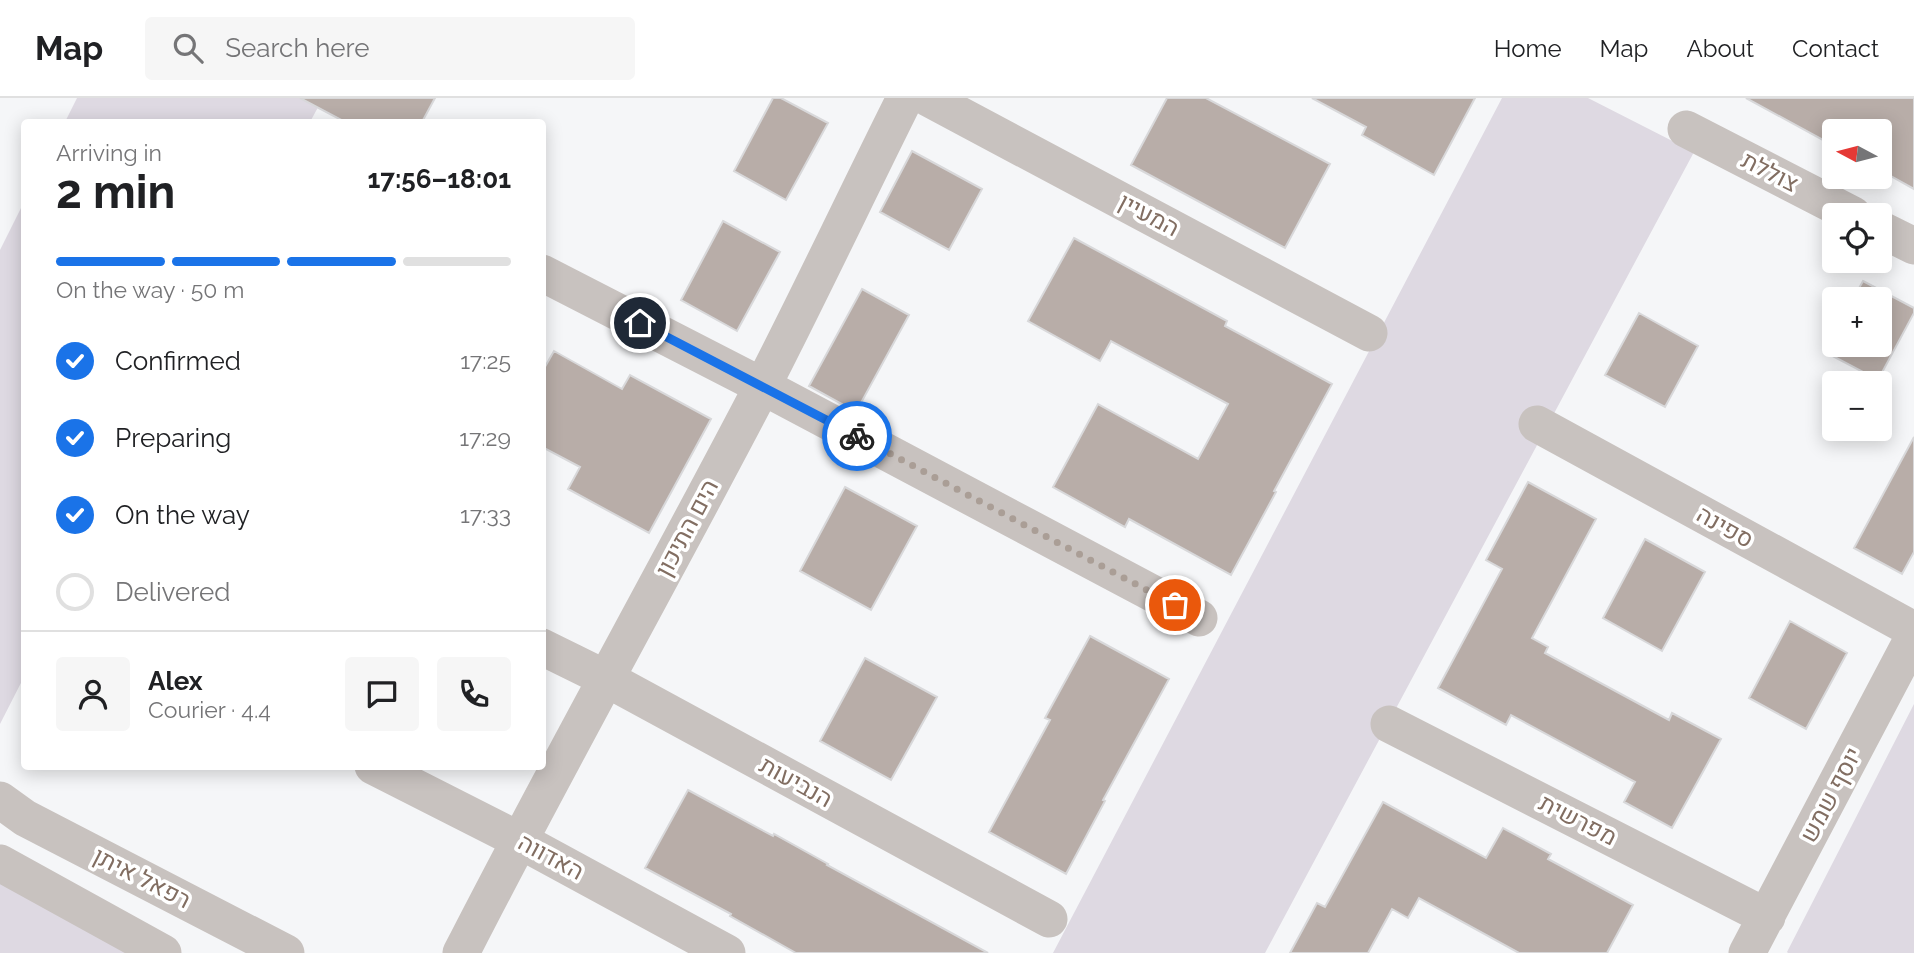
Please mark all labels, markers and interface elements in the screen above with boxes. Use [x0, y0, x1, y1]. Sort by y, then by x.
search box [145, 17, 635, 80]
text: Map [35, 29, 103, 68]
icon: search [169, 29, 207, 67]
text: Search here [225, 33, 370, 63]
text: Home [1494, 34, 1562, 63]
text: Map [1600, 34, 1648, 63]
text: About [1686, 34, 1754, 63]
text: Contact [1792, 34, 1879, 63]
north arrow [1822, 119, 1892, 189]
map controls [1822, 119, 1892, 441]
text: Arriving in [56, 139, 162, 166]
street label: צוללת [1737, 145, 1803, 198]
text: 17:56–18:01 [368, 164, 511, 194]
text: 2 min [56, 165, 175, 219]
street label: המעיין [1114, 187, 1185, 243]
button: locate [1822, 203, 1892, 273]
text: On the way · 50 m [56, 276, 244, 303]
button: + [1822, 287, 1892, 357]
pin [610, 293, 670, 353]
icon: home [621, 304, 659, 342]
icon: check [56, 342, 94, 380]
text: Confirmed [115, 346, 241, 376]
text: 17:25 [460, 347, 511, 374]
button: − [1822, 371, 1892, 441]
courier [822, 401, 892, 471]
icon: bike [838, 417, 876, 455]
icon: check [56, 419, 94, 457]
text: Preparing [115, 423, 231, 453]
text: 17:29 [459, 424, 511, 451]
street label: הים התיכון [649, 474, 724, 581]
icon: check [56, 496, 94, 534]
street label: ספינה [1692, 499, 1759, 554]
text: On the way [115, 500, 250, 530]
text: 17:33 [460, 501, 511, 528]
pin [1145, 575, 1205, 635]
text: Delivered [115, 577, 230, 607]
icon: bag [1156, 586, 1194, 624]
button: person [56, 657, 130, 731]
button: chat [345, 657, 419, 731]
button: phone [437, 657, 511, 731]
text: Alex [148, 666, 203, 696]
text: Courier · 4.4 [148, 696, 271, 723]
street label: יוסף שמש [1794, 742, 1868, 847]
street label: הנביעות [755, 750, 838, 813]
street label: מפרשית [1535, 788, 1622, 851]
street label: האדווה [513, 827, 589, 886]
street label: רפאל איתן [89, 841, 196, 914]

